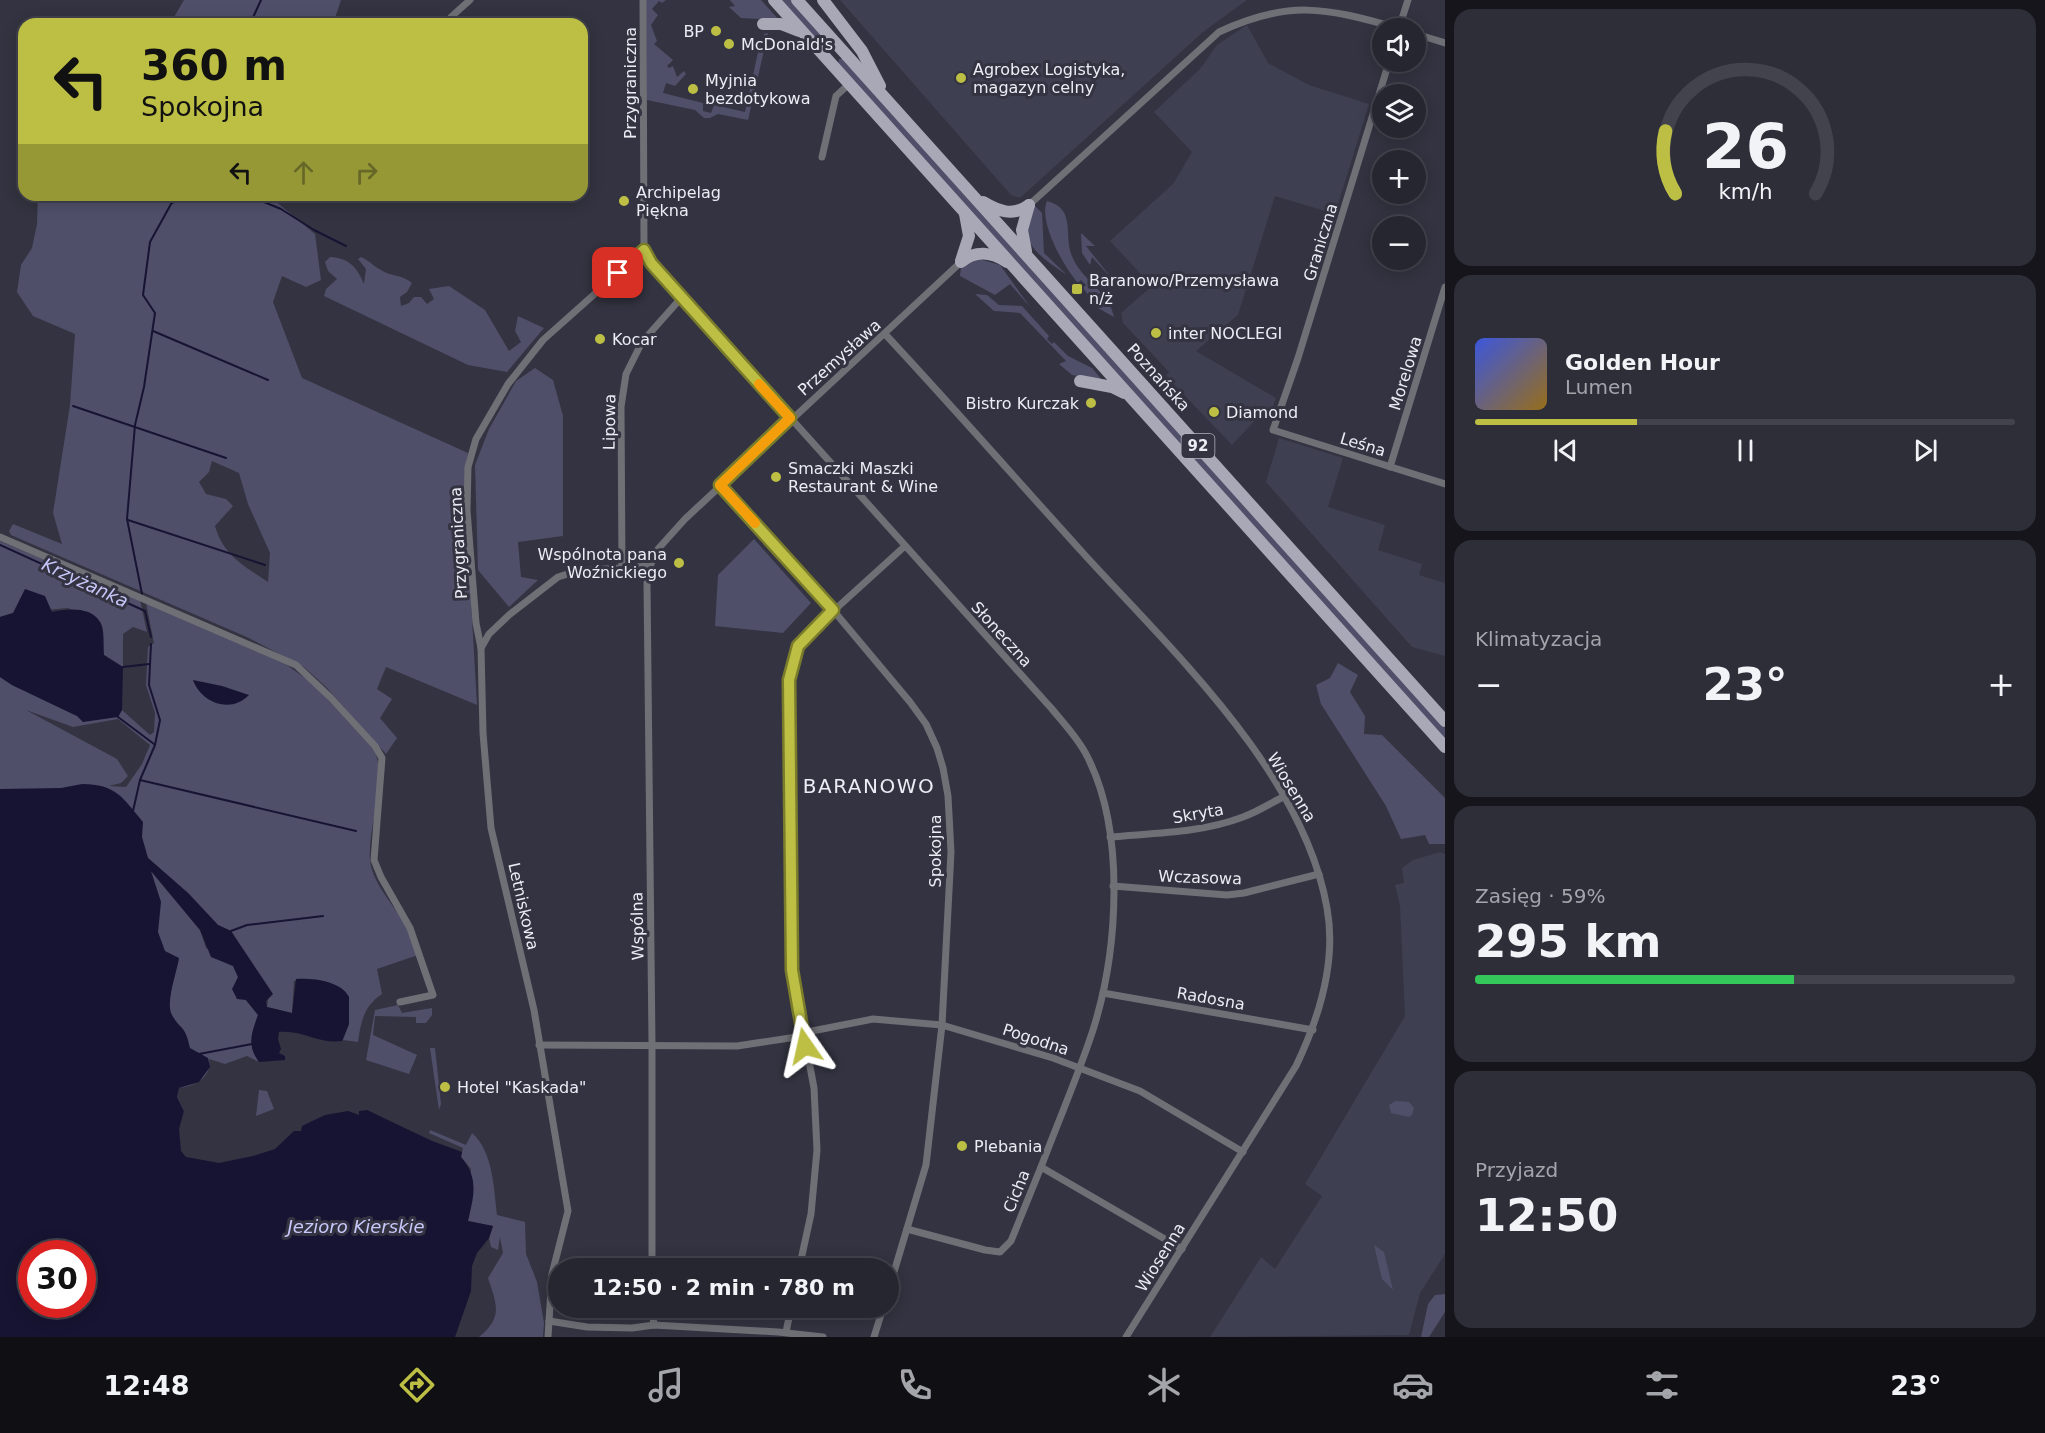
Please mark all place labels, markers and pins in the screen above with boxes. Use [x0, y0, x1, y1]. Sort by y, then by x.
place label: BP [683, 22, 704, 41]
marker: BP [709, 24, 723, 38]
place label: McDonald's [741, 35, 833, 54]
marker: McDonald's [722, 37, 736, 51]
place label: Agrobex Logistyka, magazyn celny [973, 60, 1125, 97]
place label: Myjnia bezdotykowa [705, 71, 810, 108]
marker: Agrobex Logistyka, magazyn celny [954, 71, 968, 85]
marker: Myjnia bezdotykowa [686, 82, 700, 96]
place label: Archipelag Piękna [636, 183, 721, 220]
marker: Archipelag Piękna [617, 194, 631, 208]
pin [592, 247, 643, 298]
place label: Baranowo/Przemysława n/ż [1089, 271, 1279, 308]
marker: Baranowo/Przemysława n/ż [1070, 282, 1084, 296]
place label: inter NOCLEGI [1168, 324, 1282, 343]
marker: inter NOCLEGI [1149, 326, 1163, 340]
place label: Kocar [612, 330, 657, 349]
marker: Kocar [593, 332, 607, 346]
place label: Bistro Kurczak [966, 394, 1080, 413]
marker: Bistro Kurczak [1084, 396, 1098, 410]
place label: Diamond [1226, 403, 1298, 422]
marker: Diamond [1207, 405, 1221, 419]
place label: Smaczki Maszki Restaurant & Wine [788, 459, 938, 496]
marker: Smaczki Maszki Restaurant & Wine [769, 470, 783, 484]
place label: Wspólnota pana Woźnickiego [537, 545, 667, 582]
marker: Wspólnota pana Woźnickiego [672, 556, 686, 570]
place label: Hotel "Kaskada" [457, 1078, 586, 1097]
marker: Hotel "Kaskada" [438, 1080, 452, 1094]
place label: Plebania [974, 1137, 1042, 1156]
marker: Plebania [955, 1139, 969, 1153]

